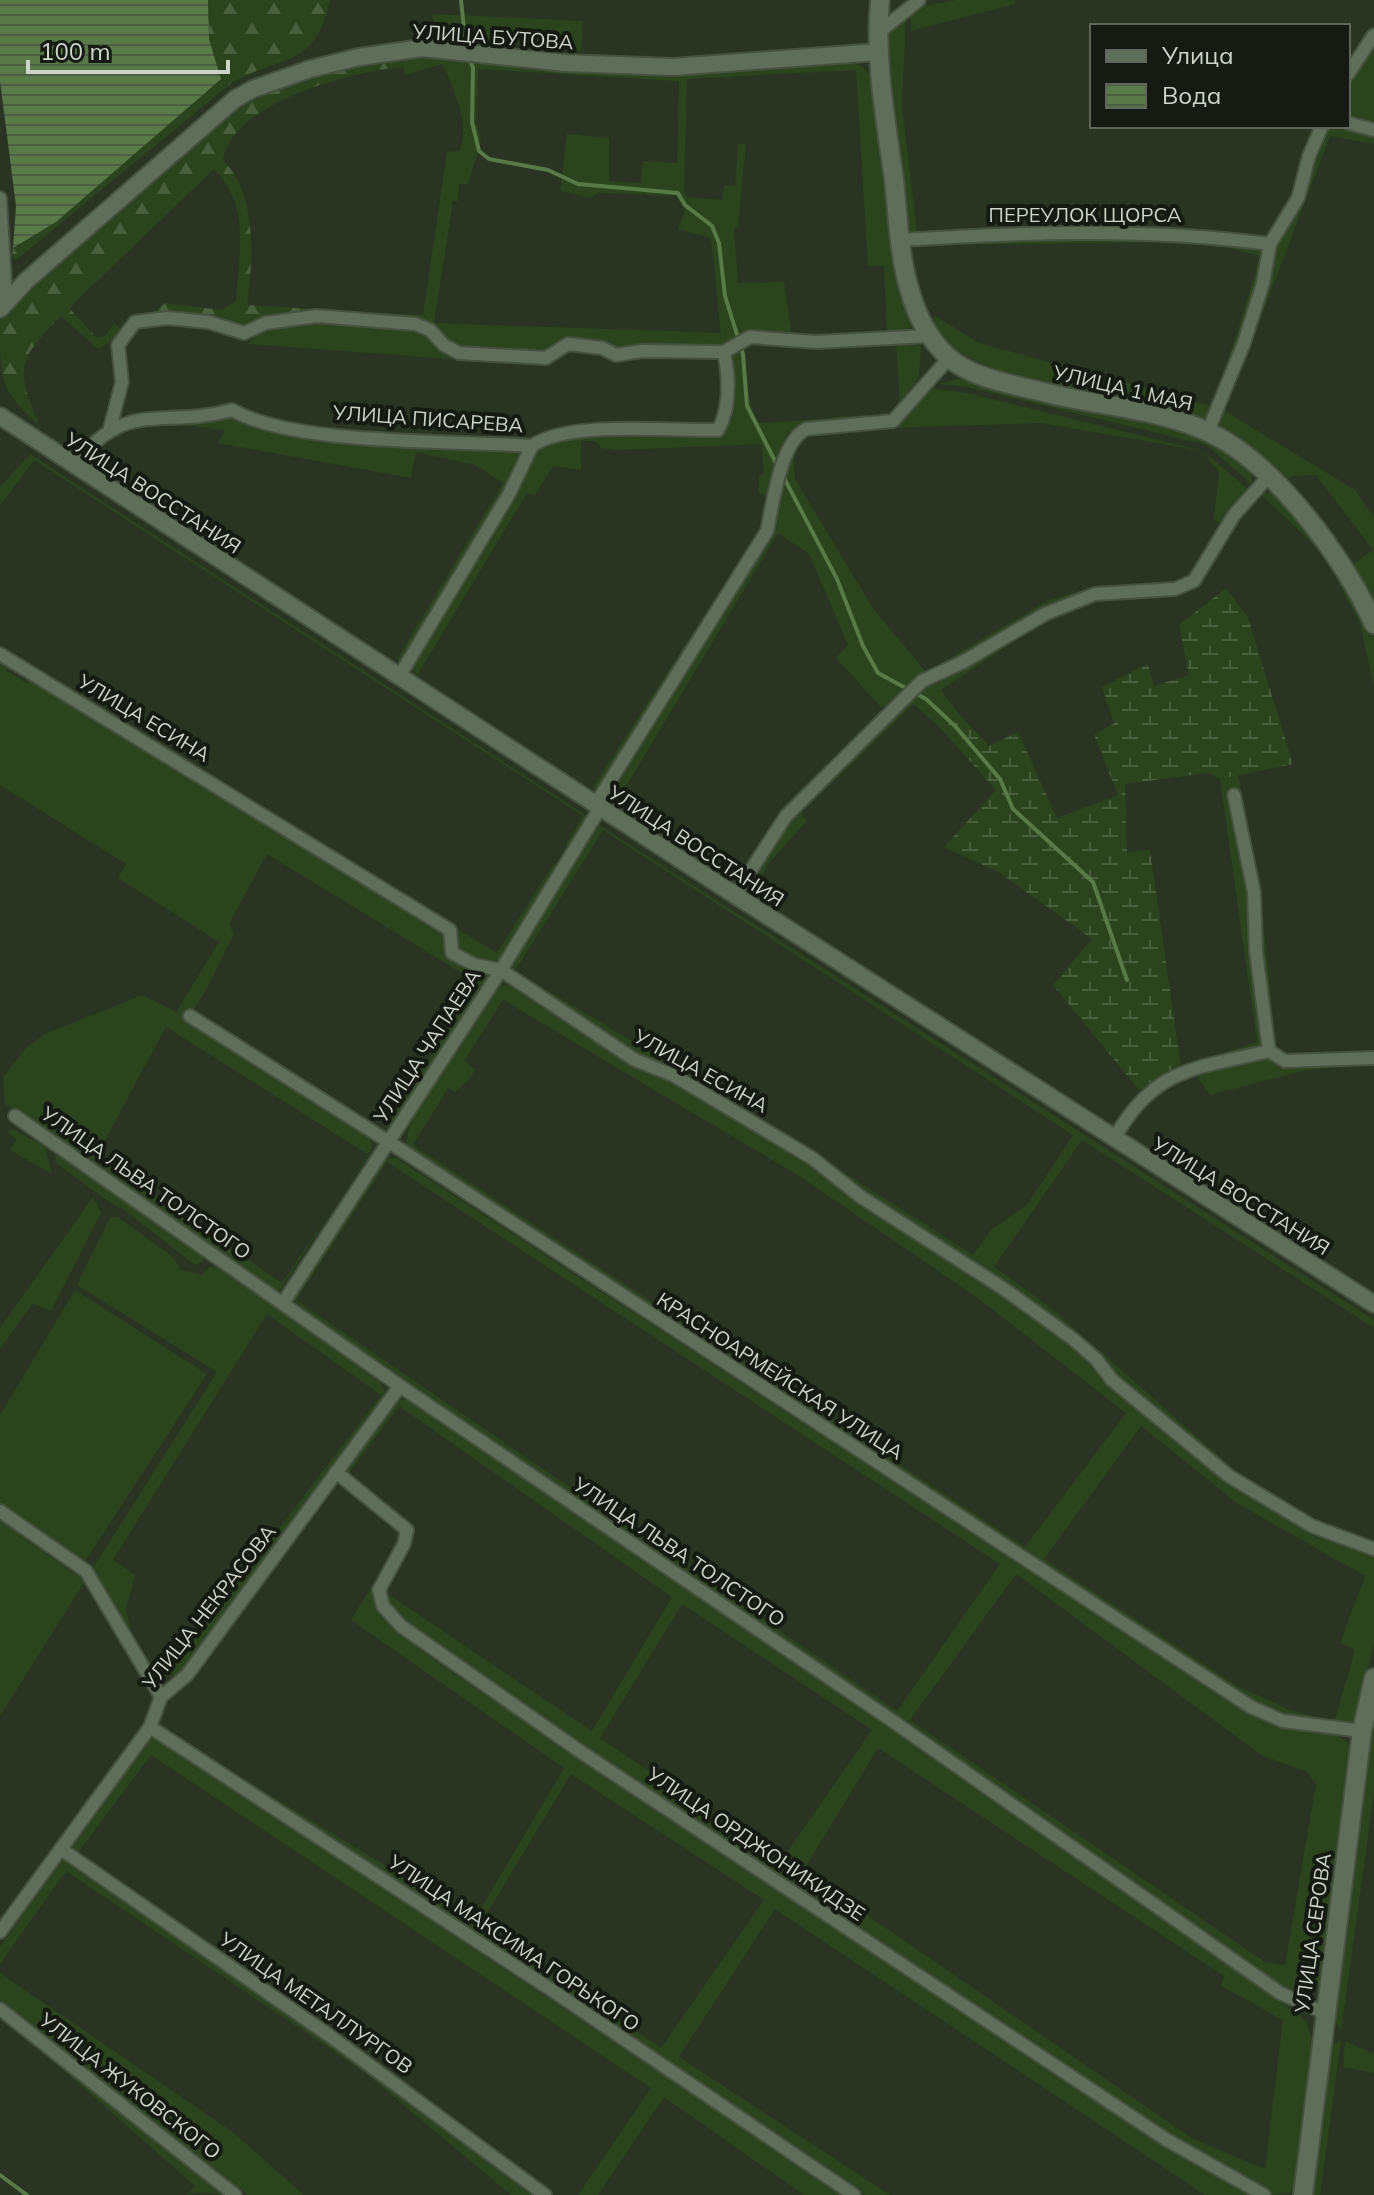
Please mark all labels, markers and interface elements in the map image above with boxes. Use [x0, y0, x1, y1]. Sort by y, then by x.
street label: УЛИЦА БУТОВА [411, 18, 575, 55]
scale bar [28, 24, 228, 74]
legend [1090, 24, 1350, 128]
text: 100 m [40, 36, 111, 66]
text: Улица [1161, 40, 1234, 70]
text: Вода [1162, 80, 1222, 110]
street label: ПЕРЕУЛОК ЩОРСА [989, 202, 1182, 227]
street label: УЛИЦА 1 МАЯ [1050, 359, 1195, 416]
street label: УЛИЦА ПИСАРЕВА [331, 399, 524, 438]
street label: УЛИЦА ВОССТАНИЯ [60, 426, 246, 559]
street label: УЛИЦА ЕСИНА [73, 668, 215, 767]
street label: УЛИЦА ВОССТАНИЯ [603, 779, 789, 912]
street label: УЛИЦА ЧАПАЕВА [367, 964, 486, 1128]
street label: УЛИЦА ЕСИНА [629, 1023, 773, 1118]
street label: УЛИЦА ЛЬВА ТОЛСТОГО [36, 1100, 256, 1265]
street label: УЛИЦА ВОССТАНИЯ [1147, 1130, 1335, 1260]
street label: КРАСНОАРМЕЙСКАЯ УЛИЦА [652, 1286, 908, 1465]
street label: УЛИЦА ЛЬВА ТОЛСТОГО [568, 1471, 790, 1632]
street label: УЛИЦА НЕКРАСОВА [136, 1519, 281, 1695]
street label: УЛИЦА ОРДЖОНИКИДЗЕ [642, 1761, 870, 1926]
street label: УЛИЦА МАКСИМА ГОРЬКОГО [383, 1848, 645, 2036]
street label: УЛИЦА СЕРОВА [1289, 1851, 1336, 2016]
street label: УЛИЦА МЕТАЛЛУРГОВ [214, 1926, 418, 2079]
street label: УЛИЦА ЖУКОВСКОГО [34, 2006, 226, 2164]

